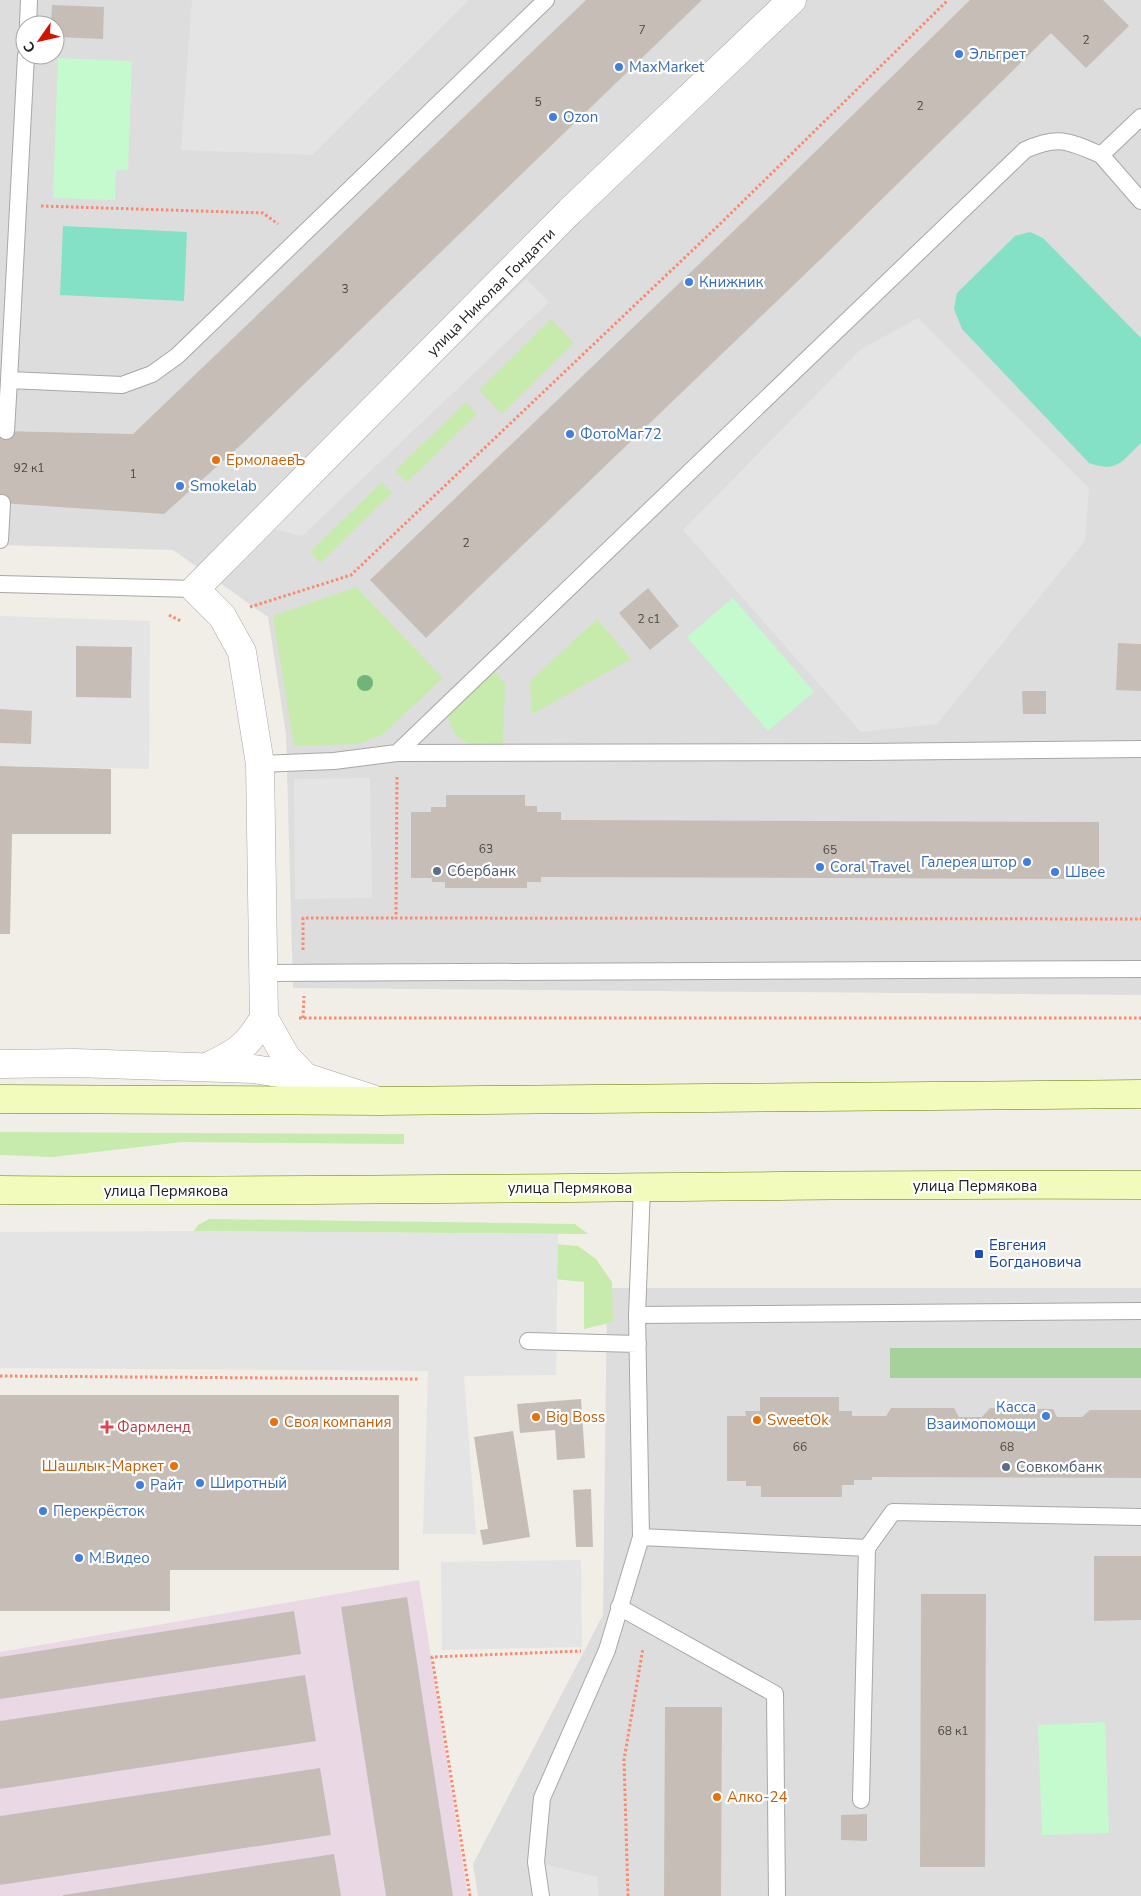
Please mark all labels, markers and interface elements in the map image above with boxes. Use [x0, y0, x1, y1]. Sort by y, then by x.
north arrow [15, 15, 65, 65]
house number: 7 [638, 22, 646, 38]
house number: 2 [1082, 32, 1090, 48]
text: С [19, 37, 40, 56]
place label: Эльгрет [969, 44, 1026, 64]
marker: Эльгрет [953, 48, 965, 60]
place label: MaxMarket [629, 57, 705, 77]
marker: MaxMarket [613, 61, 625, 73]
house number: 5 [534, 94, 542, 110]
house number: 2 [916, 98, 924, 114]
place label: Ozon [563, 107, 598, 127]
marker: Ozon [547, 111, 559, 123]
street label: улица Николая Гондатти [423, 224, 559, 360]
place label: Книжник [699, 272, 764, 292]
marker: Книжник [683, 276, 695, 288]
house number: 3 [341, 281, 349, 297]
place label: ФотоМаг72 [580, 424, 662, 444]
marker: ФотоМаг72 [564, 428, 576, 440]
place label: ЕрмолаевЪ [226, 450, 306, 470]
marker: ЕрмолаевЪ [210, 454, 222, 466]
house number: 92 к1 [14, 460, 45, 476]
house number: 1 [129, 466, 137, 482]
place label: Smokelab [190, 476, 257, 496]
marker: Smokelab [174, 480, 186, 492]
house number: 2 [462, 535, 470, 551]
house number: 2 с1 [637, 611, 661, 627]
house number: 63 [479, 841, 493, 857]
house number: 65 [823, 842, 837, 858]
place label: Галерея штор [921, 852, 1017, 872]
marker: Галерея штор [1021, 856, 1033, 868]
place label: Coral Travel [830, 857, 911, 877]
place label: Сбербанк [447, 861, 516, 881]
marker: Coral Travel [814, 861, 826, 873]
place label: Швее [1065, 862, 1105, 882]
marker: Сбербанк [431, 865, 443, 877]
marker: Швее [1049, 866, 1061, 878]
street label: улица Пермякова [913, 1176, 1037, 1196]
street label: улица Пермякова [508, 1178, 632, 1198]
street label: улица Пермякова [104, 1181, 228, 1201]
place label: Евгения Богдановича [989, 1235, 1082, 1272]
marker: Евгения Богдановича [973, 1248, 985, 1260]
place label: Касса Взаимопомощи [926, 1397, 1036, 1434]
place label: Big Boss [546, 1407, 605, 1427]
place label: SweetOk [767, 1410, 829, 1430]
marker: Касса Взаимопомощи [1040, 1410, 1052, 1422]
marker: Big Boss [530, 1411, 542, 1423]
place label: Своя компания [284, 1412, 392, 1432]
marker: SweetOk [751, 1414, 763, 1426]
marker: Своя компания [268, 1416, 280, 1428]
place label: Фармленд [117, 1417, 191, 1437]
marker: Фармленд [101, 1421, 113, 1433]
house number: 66 [793, 1439, 807, 1455]
house number: 68 [1000, 1439, 1014, 1455]
place label: Шашлык-Маркет [42, 1456, 164, 1476]
place label: Совкомбанк [1016, 1457, 1102, 1477]
marker: Шашлык-Маркет [168, 1460, 180, 1472]
marker: Совкомбанк [1000, 1461, 1012, 1473]
place label: Широтный [210, 1473, 287, 1493]
place label: Райт [150, 1475, 183, 1495]
marker: Широтный [194, 1477, 206, 1489]
marker: Райт [134, 1479, 146, 1491]
place label: Перекрёсток [53, 1501, 145, 1521]
marker: Перекрёсток [37, 1505, 49, 1517]
place label: М.Видео [89, 1548, 150, 1568]
marker: М.Видео [73, 1552, 85, 1564]
house number: 68 к1 [938, 1723, 969, 1739]
place label: Алко-24 [727, 1787, 788, 1807]
marker: Алко-24 [711, 1791, 723, 1803]

